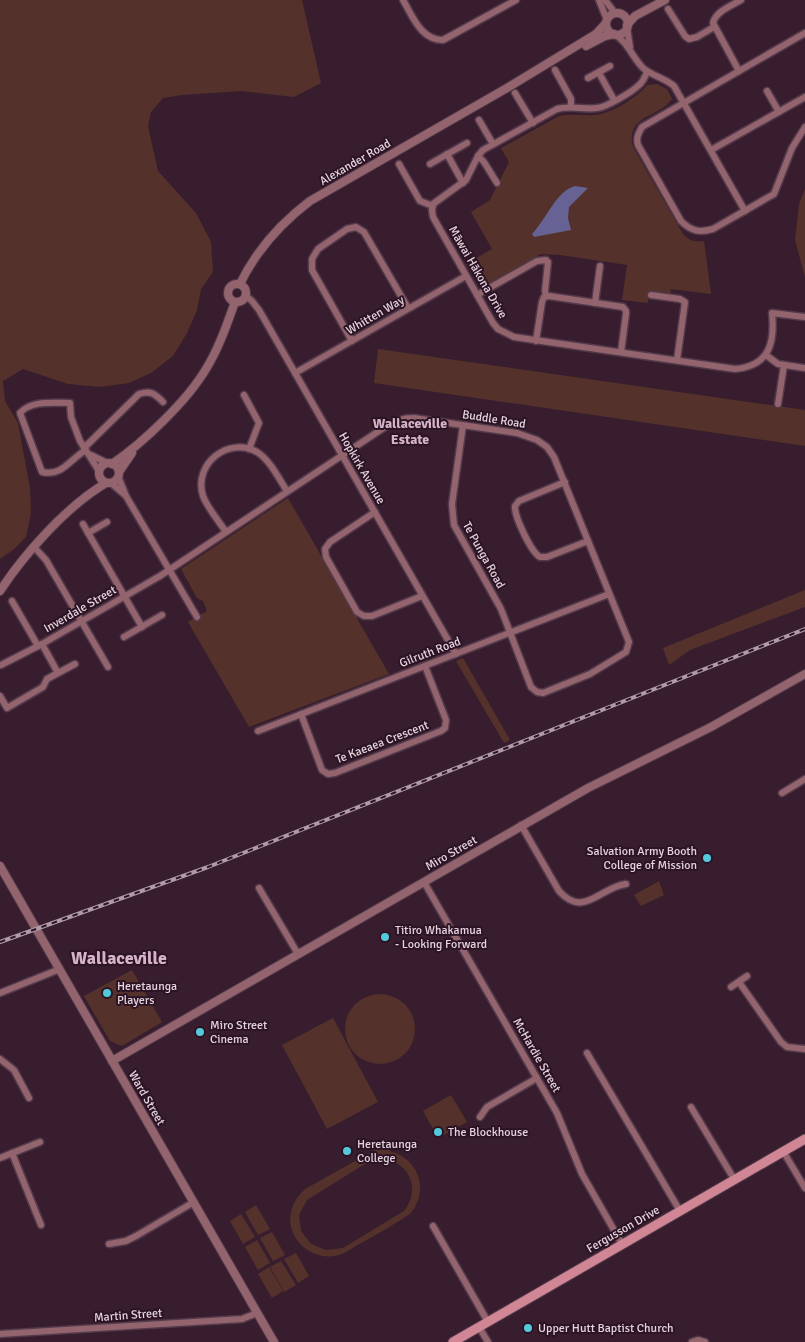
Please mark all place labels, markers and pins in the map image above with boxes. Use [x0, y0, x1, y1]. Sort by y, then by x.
place label: Salvation Army Booth College of Mission [587, 844, 697, 873]
marker: Salvation Army Booth College of Mission [701, 852, 713, 864]
place label: Titiro Whakamua - Looking Forward [395, 923, 487, 952]
marker: Titiro Whakamua - Looking Forward [379, 931, 391, 943]
place label: Heretaunga Players [117, 979, 177, 1008]
marker: Heretaunga Players [101, 987, 113, 999]
place label: Miro Street Cinema [210, 1018, 267, 1047]
marker: Miro Street Cinema [194, 1026, 206, 1038]
place label: The Blockhouse [448, 1125, 528, 1140]
marker: The Blockhouse [432, 1126, 444, 1138]
place label: Heretaunga College [357, 1137, 417, 1166]
marker: Heretaunga College [341, 1145, 353, 1157]
place label: Upper Hutt Baptist Church [538, 1321, 674, 1336]
marker: Upper Hutt Baptist Church [522, 1322, 534, 1334]

